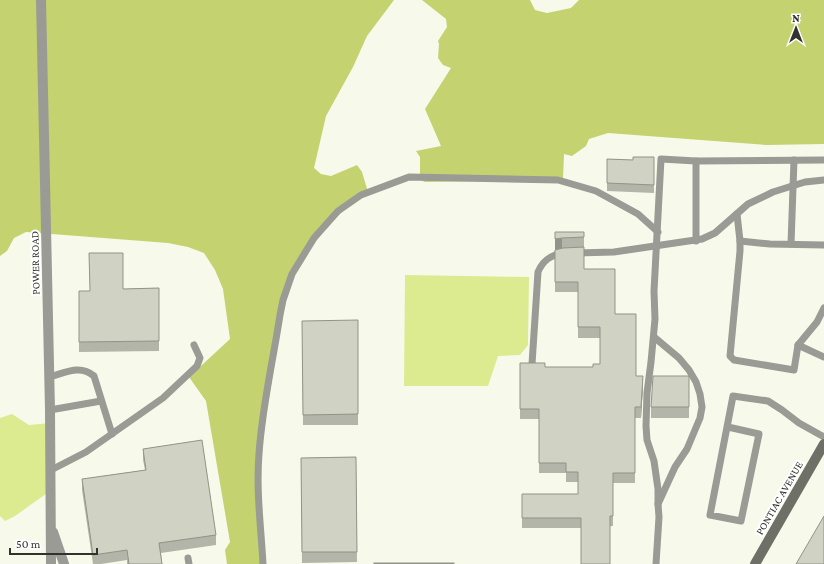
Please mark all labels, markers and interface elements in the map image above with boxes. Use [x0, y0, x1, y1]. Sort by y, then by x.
north arrow [776, 8, 816, 48]
text: N [792, 12, 800, 24]
street label: POWER ROAD [28, 231, 42, 295]
street label: PONTIAC AVENUE [753, 459, 805, 537]
scale bar [10, 530, 97, 556]
text: 50 m [16, 537, 41, 551]

